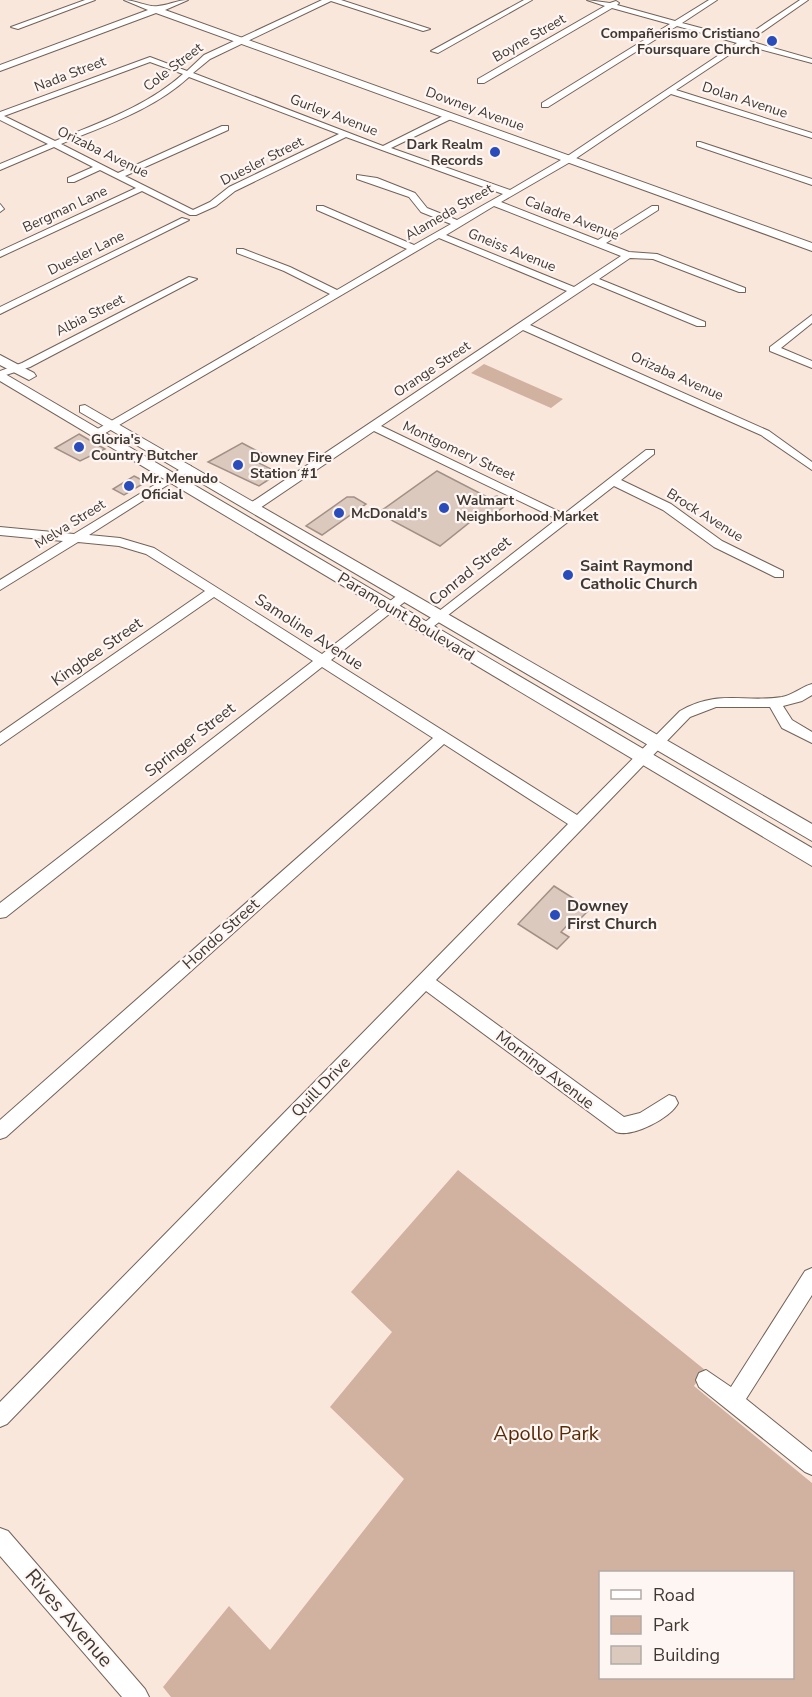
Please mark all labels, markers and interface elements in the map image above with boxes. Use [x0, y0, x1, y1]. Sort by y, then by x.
street label: Boyne Street [489, 9, 569, 67]
place label: Compañerismo Cristiano Foursquare Church [601, 24, 760, 59]
marker: Compañerismo Cristiano Foursquare Church [765, 34, 779, 48]
street label: Cole Street [139, 38, 207, 96]
street label: Nada Street [32, 52, 109, 96]
street label: Dolan Avenue [700, 77, 790, 123]
street label: Downey Avenue [423, 82, 527, 136]
street label: Gurley Avenue [287, 89, 381, 141]
street label: Orizaba Avenue [54, 122, 152, 182]
street label: Duesler Street [217, 132, 307, 190]
place label: Dark Realm Records [406, 135, 483, 170]
marker: Dark Realm Records [488, 145, 502, 159]
street label: Alameda Street [402, 179, 497, 245]
street label: Bergman Lane [20, 181, 110, 237]
street label: Caladre Avenue [522, 191, 622, 245]
street label: Gneiss Avenue [465, 224, 559, 276]
street label: Duesler Lane [45, 226, 127, 280]
street label: Albia Street [52, 289, 128, 340]
street label: Orange Street [390, 336, 474, 402]
street label: Orizaba Avenue [628, 347, 726, 405]
street label: Montgomery Street [400, 417, 519, 486]
place label: Gloria's Country Butcher [91, 430, 198, 465]
marker: Gloria's Country Butcher [72, 440, 86, 454]
place label: Downey Fire Station #1 [250, 448, 332, 483]
marker: Downey Fire Station #1 [231, 458, 245, 472]
place label: Mr. Menudo Oficial [141, 469, 218, 504]
marker: Mr. Menudo Oficial [122, 479, 136, 493]
street label: Brock Avenue [663, 484, 747, 546]
place label: Walmart Neighborhood Market [456, 491, 599, 526]
street label: Melva Street [31, 495, 109, 553]
marker: Walmart Neighborhood Market [437, 501, 451, 515]
place label: McDonald's [351, 504, 428, 523]
marker: McDonald's [332, 506, 346, 520]
street label: Conrad Street [424, 531, 516, 611]
place label: Saint Raymond Catholic Church [580, 555, 698, 595]
street label: Paramount Boulevard [333, 567, 479, 667]
marker: Saint Raymond Catholic Church [561, 568, 575, 582]
street label: Samoline Avenue [250, 589, 368, 675]
street label: Kingbee Street [47, 612, 147, 691]
street label: Springer Street [140, 698, 240, 782]
street label: Hondo Street [178, 893, 264, 974]
place label: Downey First Church [567, 895, 657, 935]
marker: Downey First Church [548, 908, 562, 922]
street label: Morning Avenue [491, 1026, 599, 1114]
street label: Quill Drive [287, 1052, 355, 1122]
park label: Apollo Park [493, 1420, 600, 1447]
street label: Rives Avenue [19, 1563, 119, 1673]
legend [599, 1571, 794, 1679]
text: Road [653, 1583, 695, 1607]
text: Park [653, 1613, 690, 1637]
text: Building [653, 1643, 720, 1667]

